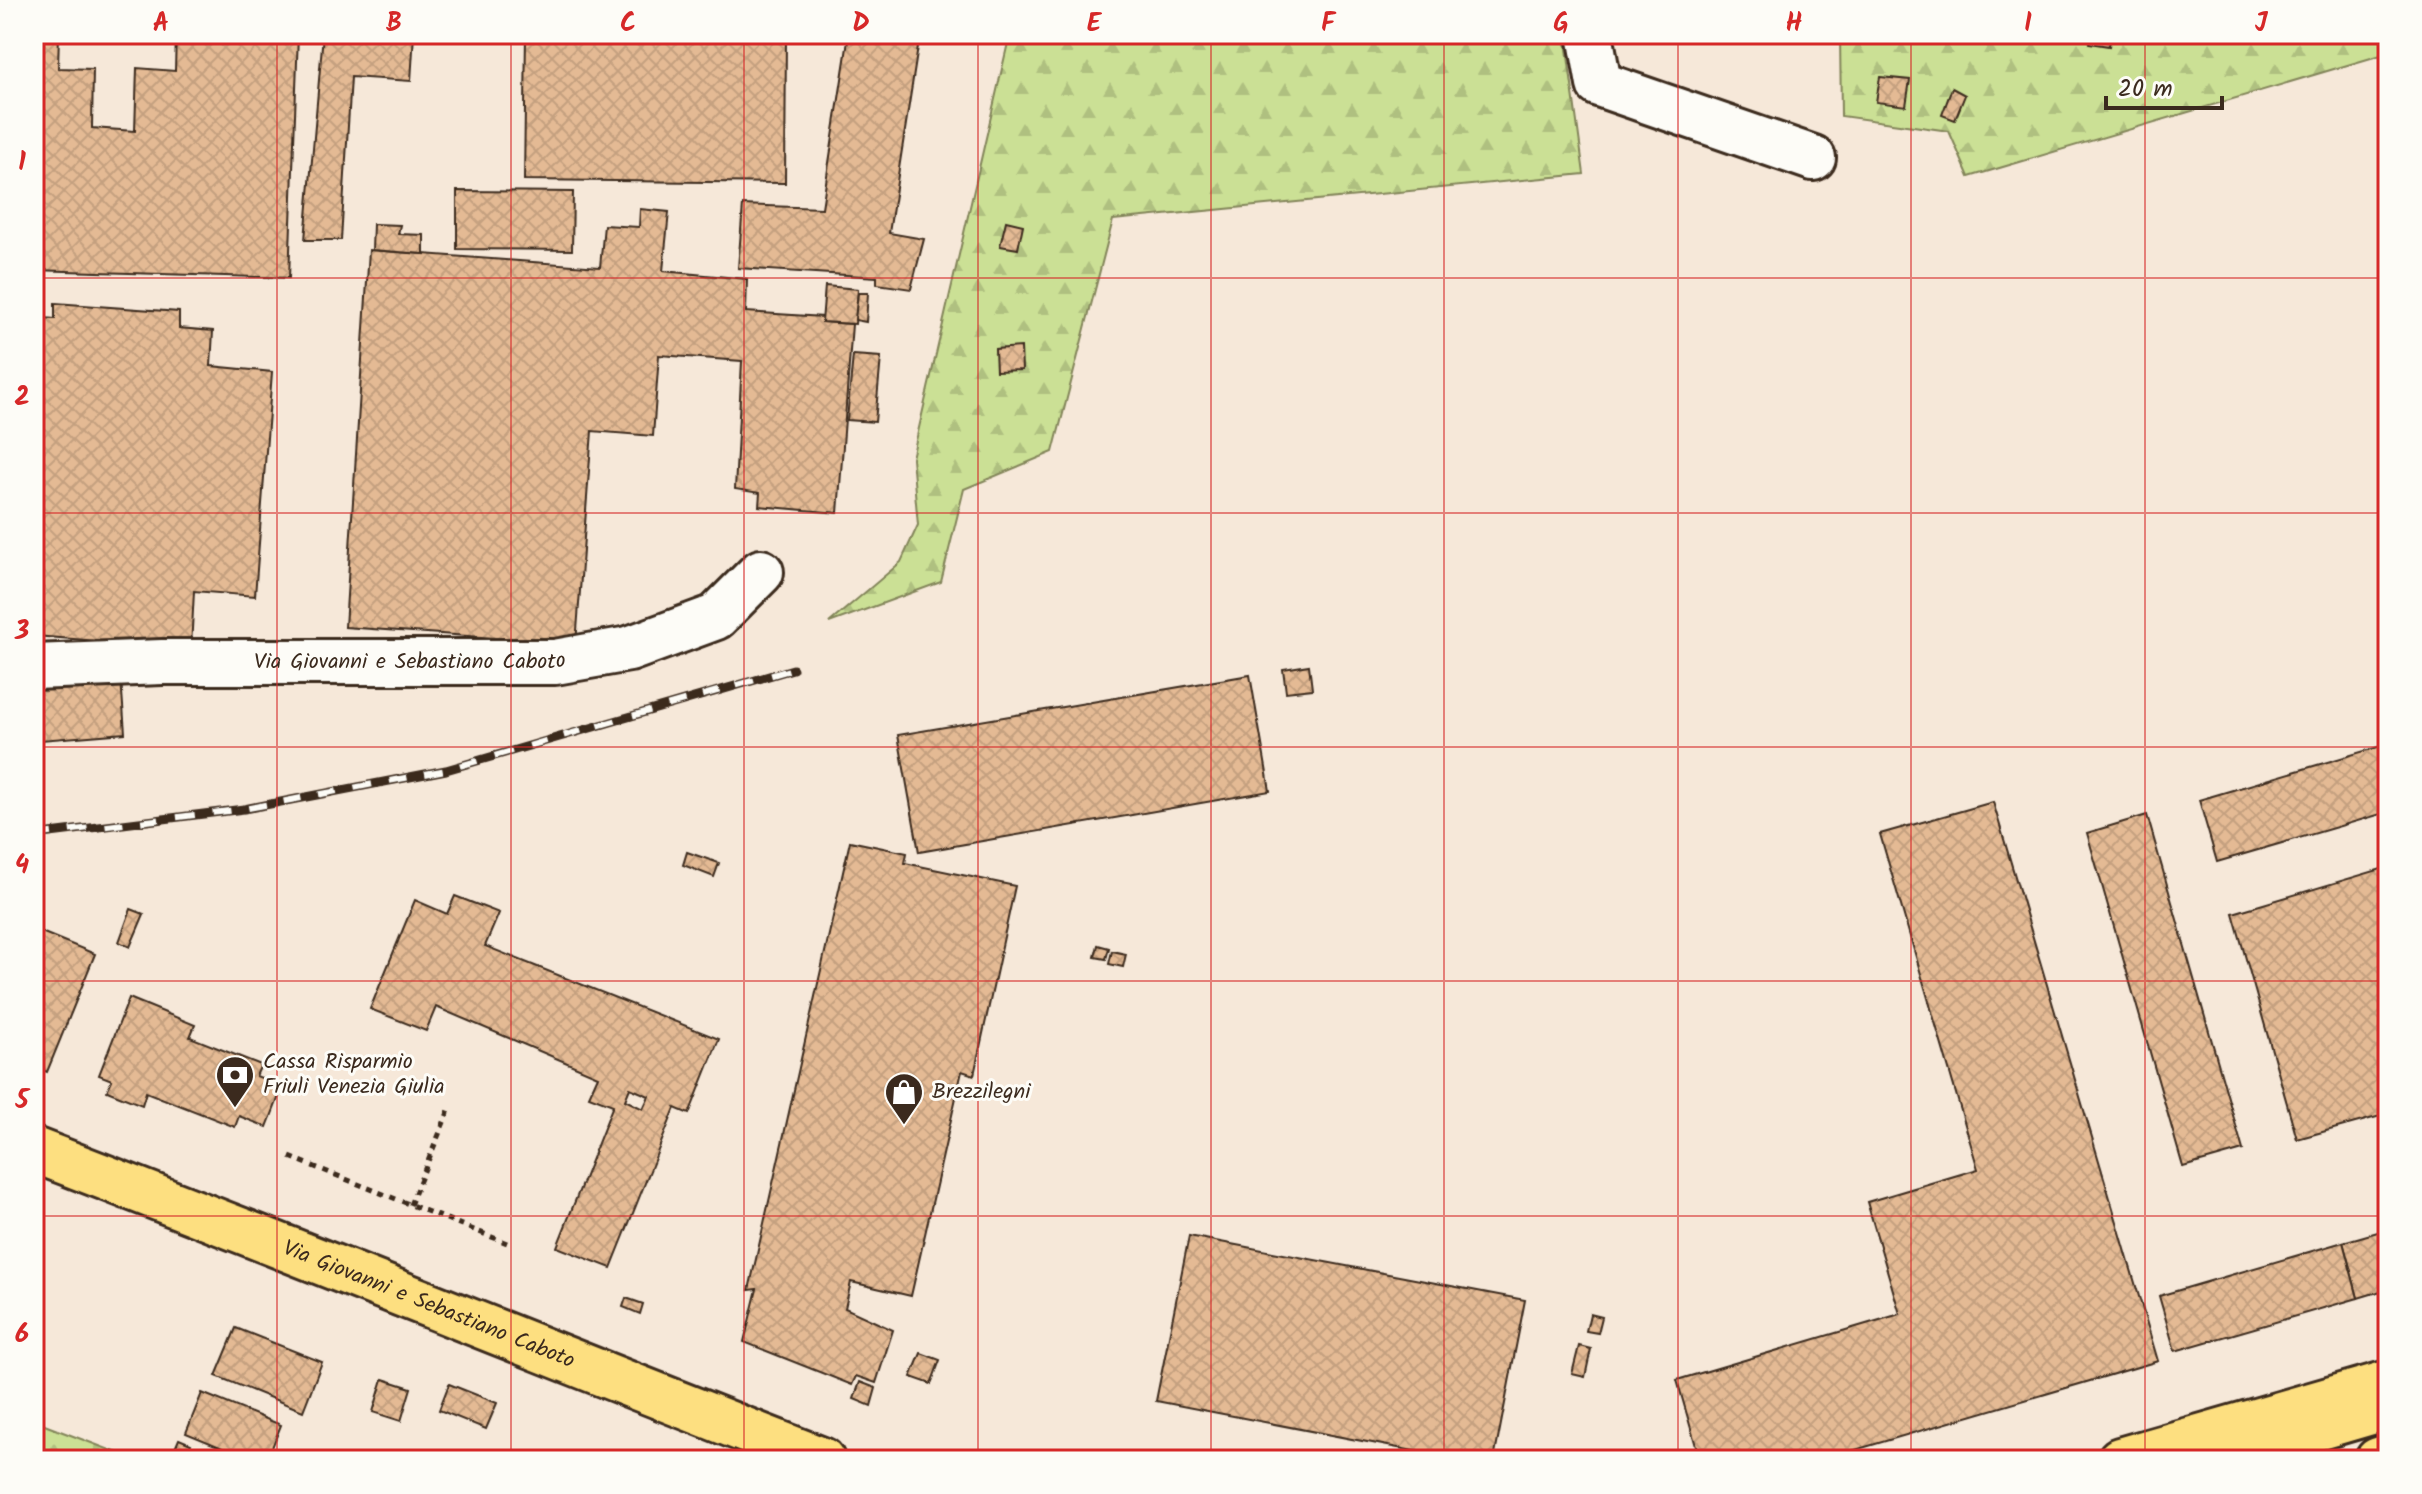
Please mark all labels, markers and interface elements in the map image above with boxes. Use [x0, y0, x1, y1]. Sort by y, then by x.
text: A [153, 3, 169, 45]
text: B [386, 3, 402, 45]
text: C [620, 3, 636, 45]
text: D [852, 3, 870, 45]
text: E [1087, 3, 1103, 45]
text: F [1321, 3, 1337, 45]
text: G [1553, 3, 1569, 45]
text: H [1786, 3, 1803, 45]
text: I [2024, 3, 2032, 45]
text: J [2255, 3, 2269, 45]
scale bar [2106, 60, 2222, 110]
text: 20 m [2118, 70, 2173, 109]
text: 1 [18, 142, 26, 184]
text: 2 [14, 377, 30, 419]
text: 3 [14, 611, 29, 653]
street label: Via Giovanni e Sebastiano Caboto [254, 643, 569, 680]
text: 4 [15, 845, 29, 887]
place label: Cassa Risparmio Friuli Venezia Giulia [263, 1045, 445, 1105]
bank icon: Cassa Risparmio Friuli Venezia Giulia [214, 1054, 256, 1109]
shop icon: Brezzilegni [883, 1071, 925, 1126]
place label: Brezzilegni [932, 1075, 1031, 1110]
text: 5 [14, 1080, 30, 1122]
street label: Via Giovanni e Sebastiano Caboto [277, 1231, 580, 1379]
text: 6 [15, 1314, 29, 1356]

